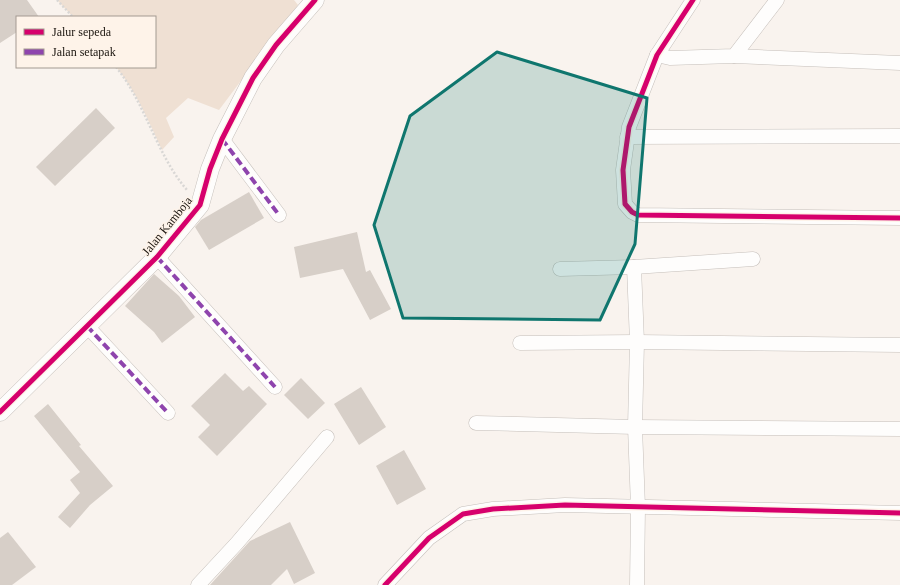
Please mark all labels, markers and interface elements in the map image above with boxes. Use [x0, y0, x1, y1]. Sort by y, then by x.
legend [16, 16, 156, 68]
text: Jalur sepeda [52, 25, 112, 39]
text: Jalan setapak [52, 45, 116, 59]
street label: Jalan Kamboja [139, 193, 195, 258]

